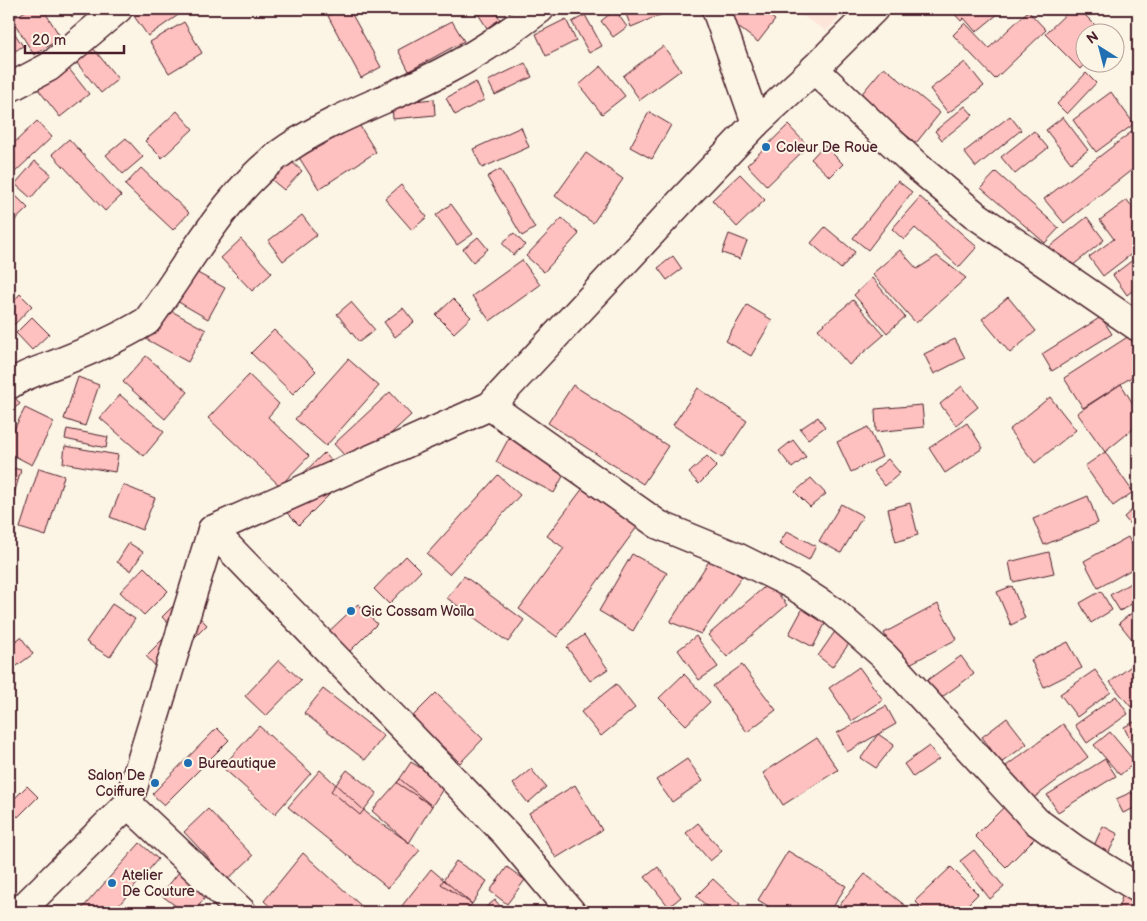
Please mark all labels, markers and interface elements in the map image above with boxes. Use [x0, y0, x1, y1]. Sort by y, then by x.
scale bar [25, 22, 124, 54]
north arrow [1074, 22, 1124, 72]
text: N [1083, 28, 1102, 48]
text: 20 m [32, 31, 66, 50]
place label: Coleur De Roue [776, 139, 878, 156]
marker: Coleur De Roue [760, 141, 772, 153]
place label: Gic Cossam Woïla [361, 603, 474, 620]
marker: Gic Cossam Woïla [345, 605, 357, 617]
place label: Bureautique [198, 755, 276, 772]
marker: Bureautique [182, 757, 194, 769]
place label: Salon De Coiffure [88, 767, 145, 800]
marker: Salon De Coiffure [149, 777, 161, 789]
place label: Atelier De Couture [122, 867, 195, 900]
marker: Atelier De Couture [106, 877, 118, 889]

